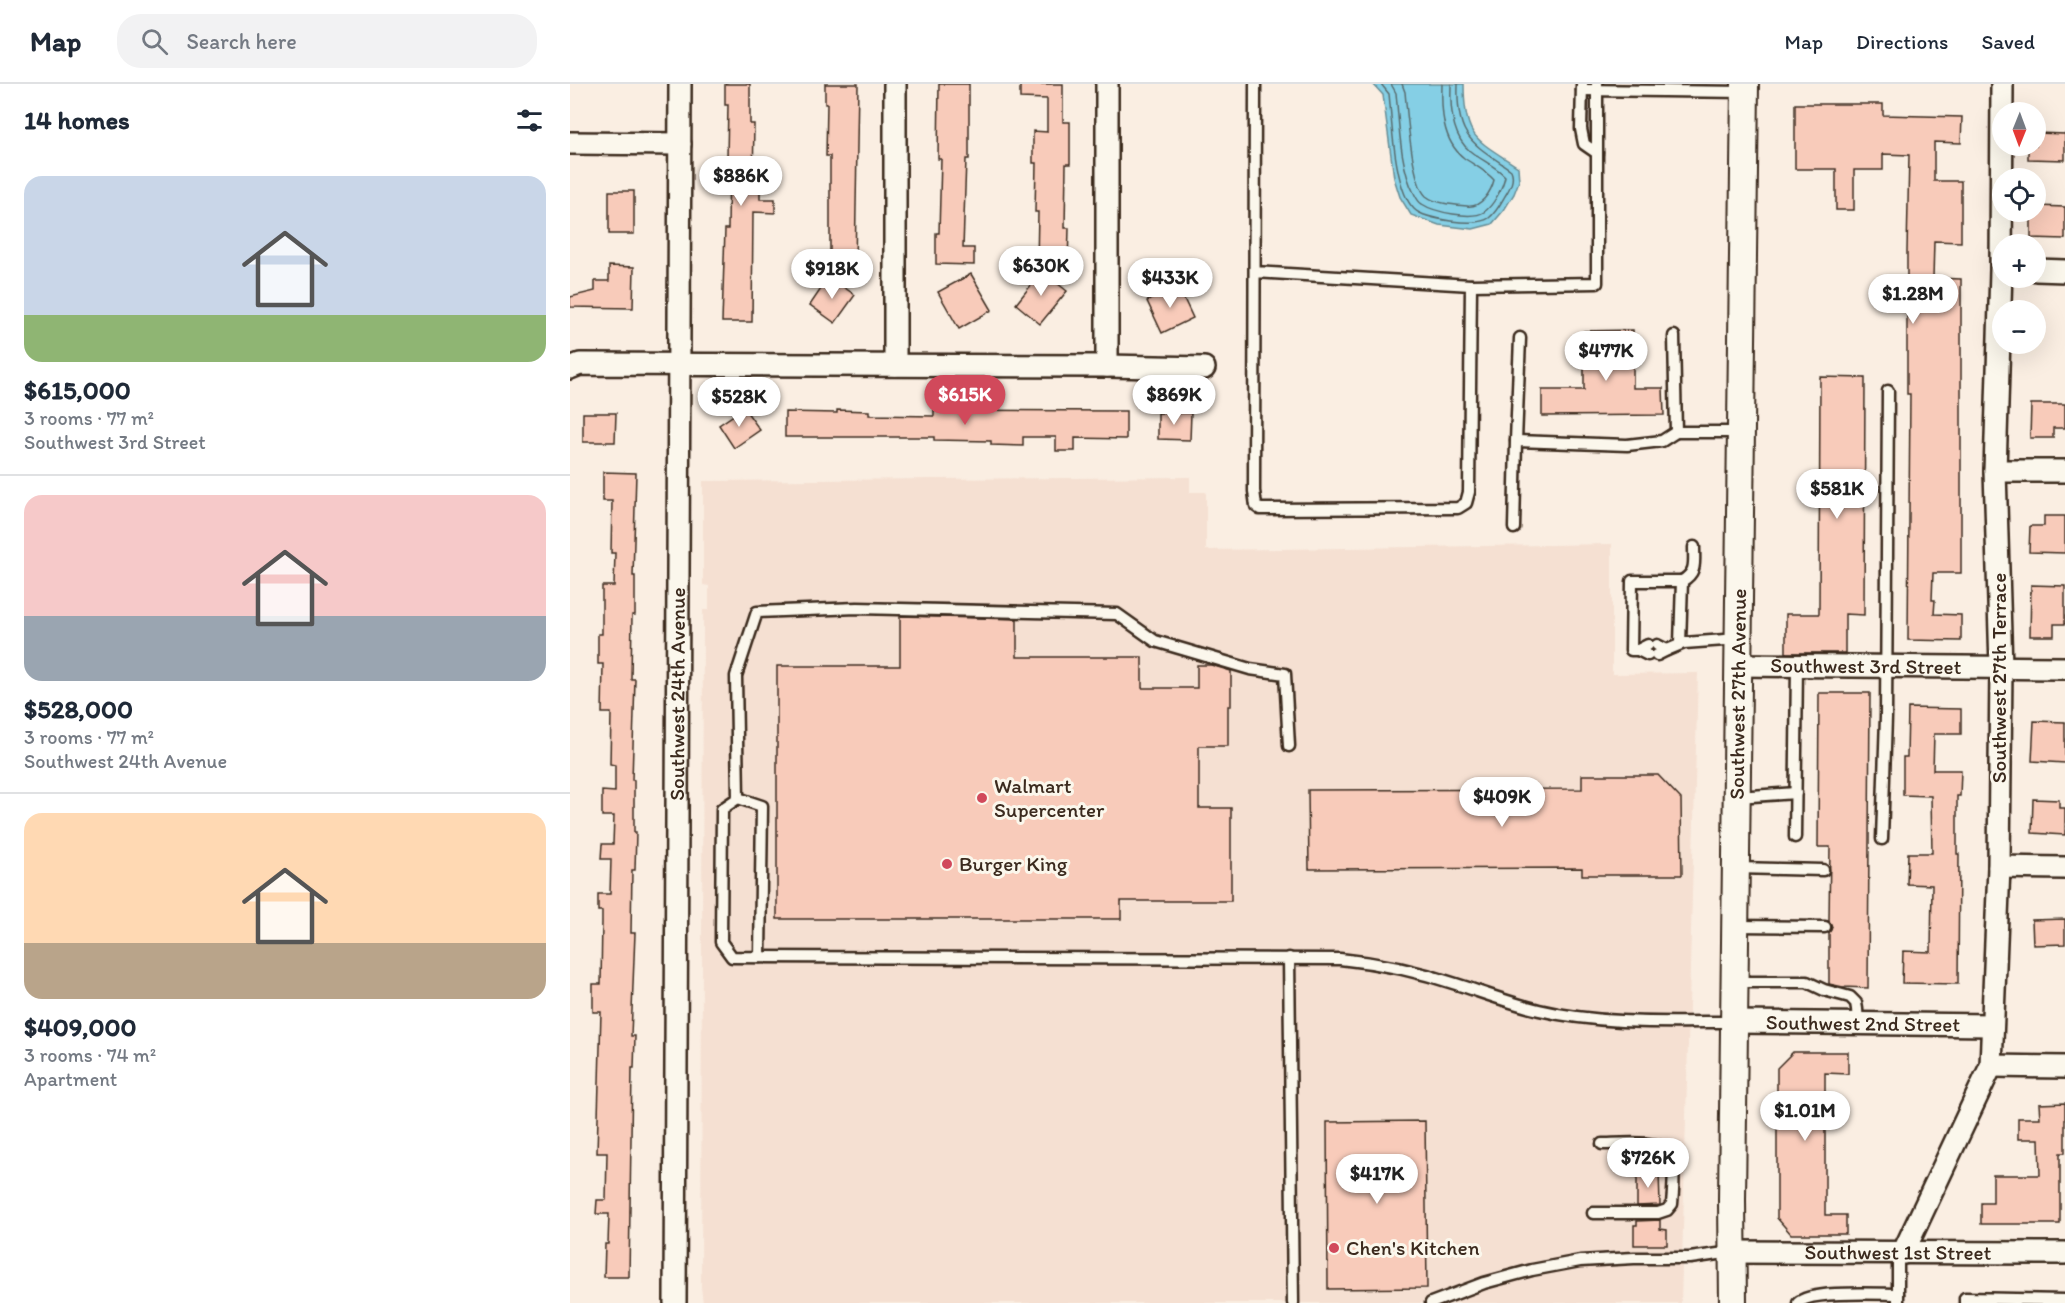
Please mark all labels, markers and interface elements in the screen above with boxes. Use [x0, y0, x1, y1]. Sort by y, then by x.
search box [117, 14, 537, 68]
text: Map [30, 24, 81, 58]
icon: search [138, 25, 171, 58]
text: Search here [186, 28, 297, 55]
text: Map [1785, 29, 1823, 54]
text: Directions [1856, 29, 1948, 54]
text: Saved [1981, 29, 2035, 54]
north arrow [1992, 102, 2046, 156]
map controls [1992, 102, 2046, 354]
text: 14 homes [24, 104, 130, 136]
icon: filters [513, 104, 546, 137]
pin: $886K [699, 156, 783, 207]
text: $886K [713, 163, 769, 187]
button: locate [1992, 168, 2046, 222]
icon: home [231, 215, 339, 323]
button: + [1992, 234, 2046, 288]
pin: $630K [999, 246, 1083, 297]
pin: $918K [790, 249, 874, 300]
text: $630K [1013, 253, 1069, 277]
text: $918K [805, 256, 859, 280]
pin: $433K [1128, 258, 1212, 309]
text: $433K [1142, 265, 1198, 289]
pin: $1.28M [1864, 274, 1962, 325]
text: $1.28M [1882, 281, 1944, 305]
button: − [1992, 300, 2046, 354]
pin: $477K [1564, 331, 1648, 382]
text: $477K [1579, 338, 1633, 362]
text: $615,000 [24, 374, 131, 406]
pin: $615K [923, 375, 1007, 426]
pin: $869K [1132, 375, 1216, 426]
pin: $528K [697, 377, 781, 428]
text: $615K [938, 382, 992, 406]
text: $869K [1147, 382, 1201, 406]
text: $528K [712, 384, 766, 408]
text: 3 rooms · 77 m² [24, 406, 154, 430]
text: Southwest 3rd Street [24, 430, 206, 454]
pin: $581K [1795, 469, 1879, 520]
text: $581K [1810, 476, 1864, 500]
icon: home [231, 534, 339, 642]
street label: Southwest 27th Terrace [1986, 573, 2011, 783]
street label: Southwest 24th Avenue [664, 587, 690, 801]
street label: Southwest 27th Avenue [1724, 588, 1751, 800]
street label: Southwest 3rd Street [1770, 652, 1962, 679]
text: $528,000 [24, 693, 133, 725]
text: 3 rooms · 77 m² [24, 725, 154, 749]
text: Southwest 24th Avenue [24, 749, 227, 773]
place label: Walmart Supercenter [994, 773, 1105, 822]
pin: $409K [1460, 777, 1544, 828]
text: $409K [1473, 784, 1531, 808]
marker: Walmart Supercenter [975, 791, 989, 805]
place label: Burger King [959, 851, 1068, 876]
icon: home [231, 852, 339, 960]
marker: Burger King [940, 857, 954, 871]
street label: Southwest 2nd Street [1766, 1009, 1960, 1037]
text: $409,000 [24, 1011, 137, 1043]
text: 3 rooms · 74 m² [24, 1043, 156, 1067]
text: Apartment [24, 1067, 117, 1091]
pin: $1.01M [1756, 1091, 1854, 1142]
text: $1.01M [1774, 1098, 1836, 1122]
pin: $726K [1606, 1138, 1690, 1189]
text: $726K [1621, 1145, 1675, 1169]
pin: $417K [1335, 1154, 1419, 1205]
text: $417K [1350, 1161, 1404, 1185]
place label: Chen's Kitchen [1346, 1235, 1480, 1260]
street label: Southwest 1st Street [1805, 1239, 1992, 1265]
marker: Chen's Kitchen [1327, 1241, 1341, 1255]

